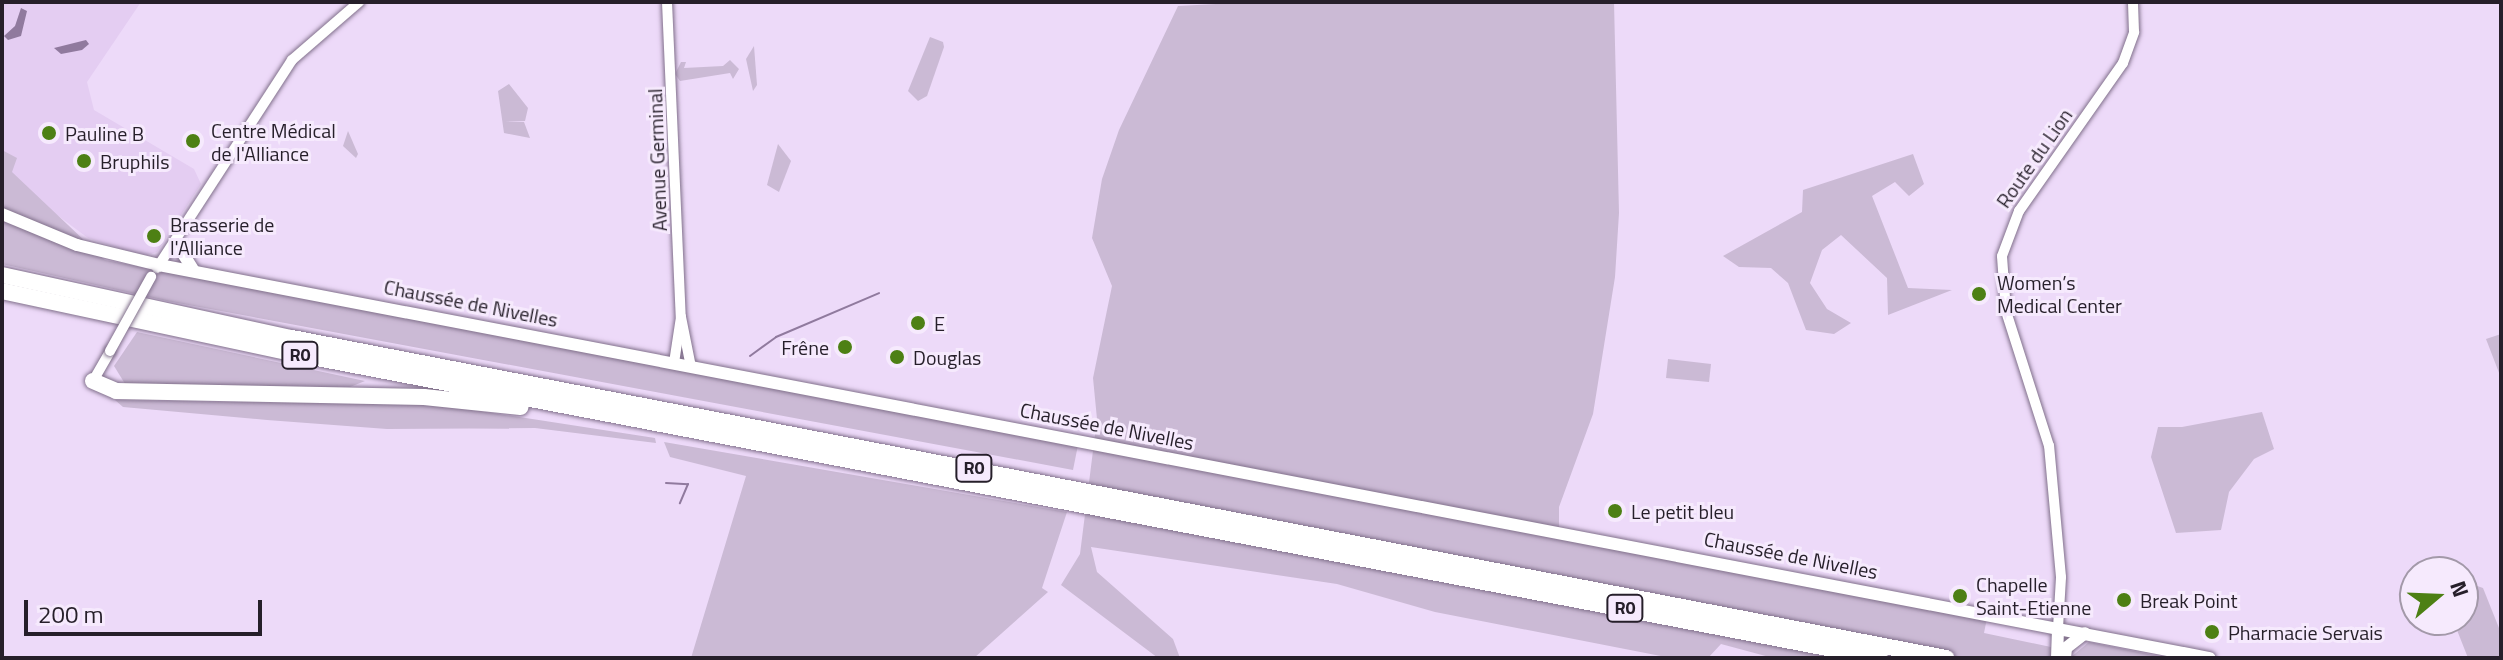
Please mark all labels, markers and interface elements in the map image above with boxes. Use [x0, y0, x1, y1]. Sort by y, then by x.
street label: Avenue Germinal [643, 88, 671, 232]
street label: Route du Lion [1991, 104, 2077, 212]
place label: Centre Médical de l'Alliance [211, 118, 336, 165]
place label: Pauline B [65, 121, 144, 145]
marker: Pauline B [40, 124, 58, 142]
marker: Centre Médical de l'Alliance [182, 130, 204, 152]
place label: Bruphils [100, 149, 169, 173]
marker: Bruphils [75, 152, 93, 170]
place label: Brasserie de l'Alliance [170, 212, 274, 259]
marker: Brasserie de l'Alliance [145, 227, 163, 245]
place label: Women’s Medical Center [1997, 270, 2122, 317]
street label: Chaussée de Nivelles [382, 274, 560, 332]
marker: Women’s Medical Center [1968, 283, 1990, 305]
place label: E [934, 311, 945, 335]
marker: E [909, 314, 927, 332]
place label: Frêne [781, 335, 829, 359]
marker: Frêne [836, 338, 854, 356]
road number: R0 [280, 341, 320, 369]
place label: Douglas [913, 345, 981, 369]
marker: Douglas [888, 348, 906, 366]
street label: Chaussée de Nivelles [1018, 397, 1196, 455]
road number: R0 [954, 454, 994, 482]
place label: Le petit bleu [1631, 499, 1734, 523]
marker: Le petit bleu [1606, 502, 1624, 520]
street label: Chaussée de Nivelles [1702, 526, 1880, 584]
north arrow [2399, 556, 2479, 636]
place label: Chapelle Saint-Etienne [1976, 572, 2091, 619]
text: N [2441, 576, 2478, 602]
scale bar [28, 584, 266, 634]
marker: Chapelle Saint-Etienne [1951, 587, 1969, 605]
place label: Break Point [2140, 588, 2238, 612]
marker: Break Point [2115, 591, 2133, 609]
road number: R0 [1605, 594, 1645, 622]
text: 200 m [38, 596, 104, 632]
place label: Pharmacie Servais [2228, 620, 2383, 644]
marker: Pharmacie Servais [2203, 623, 2221, 641]

